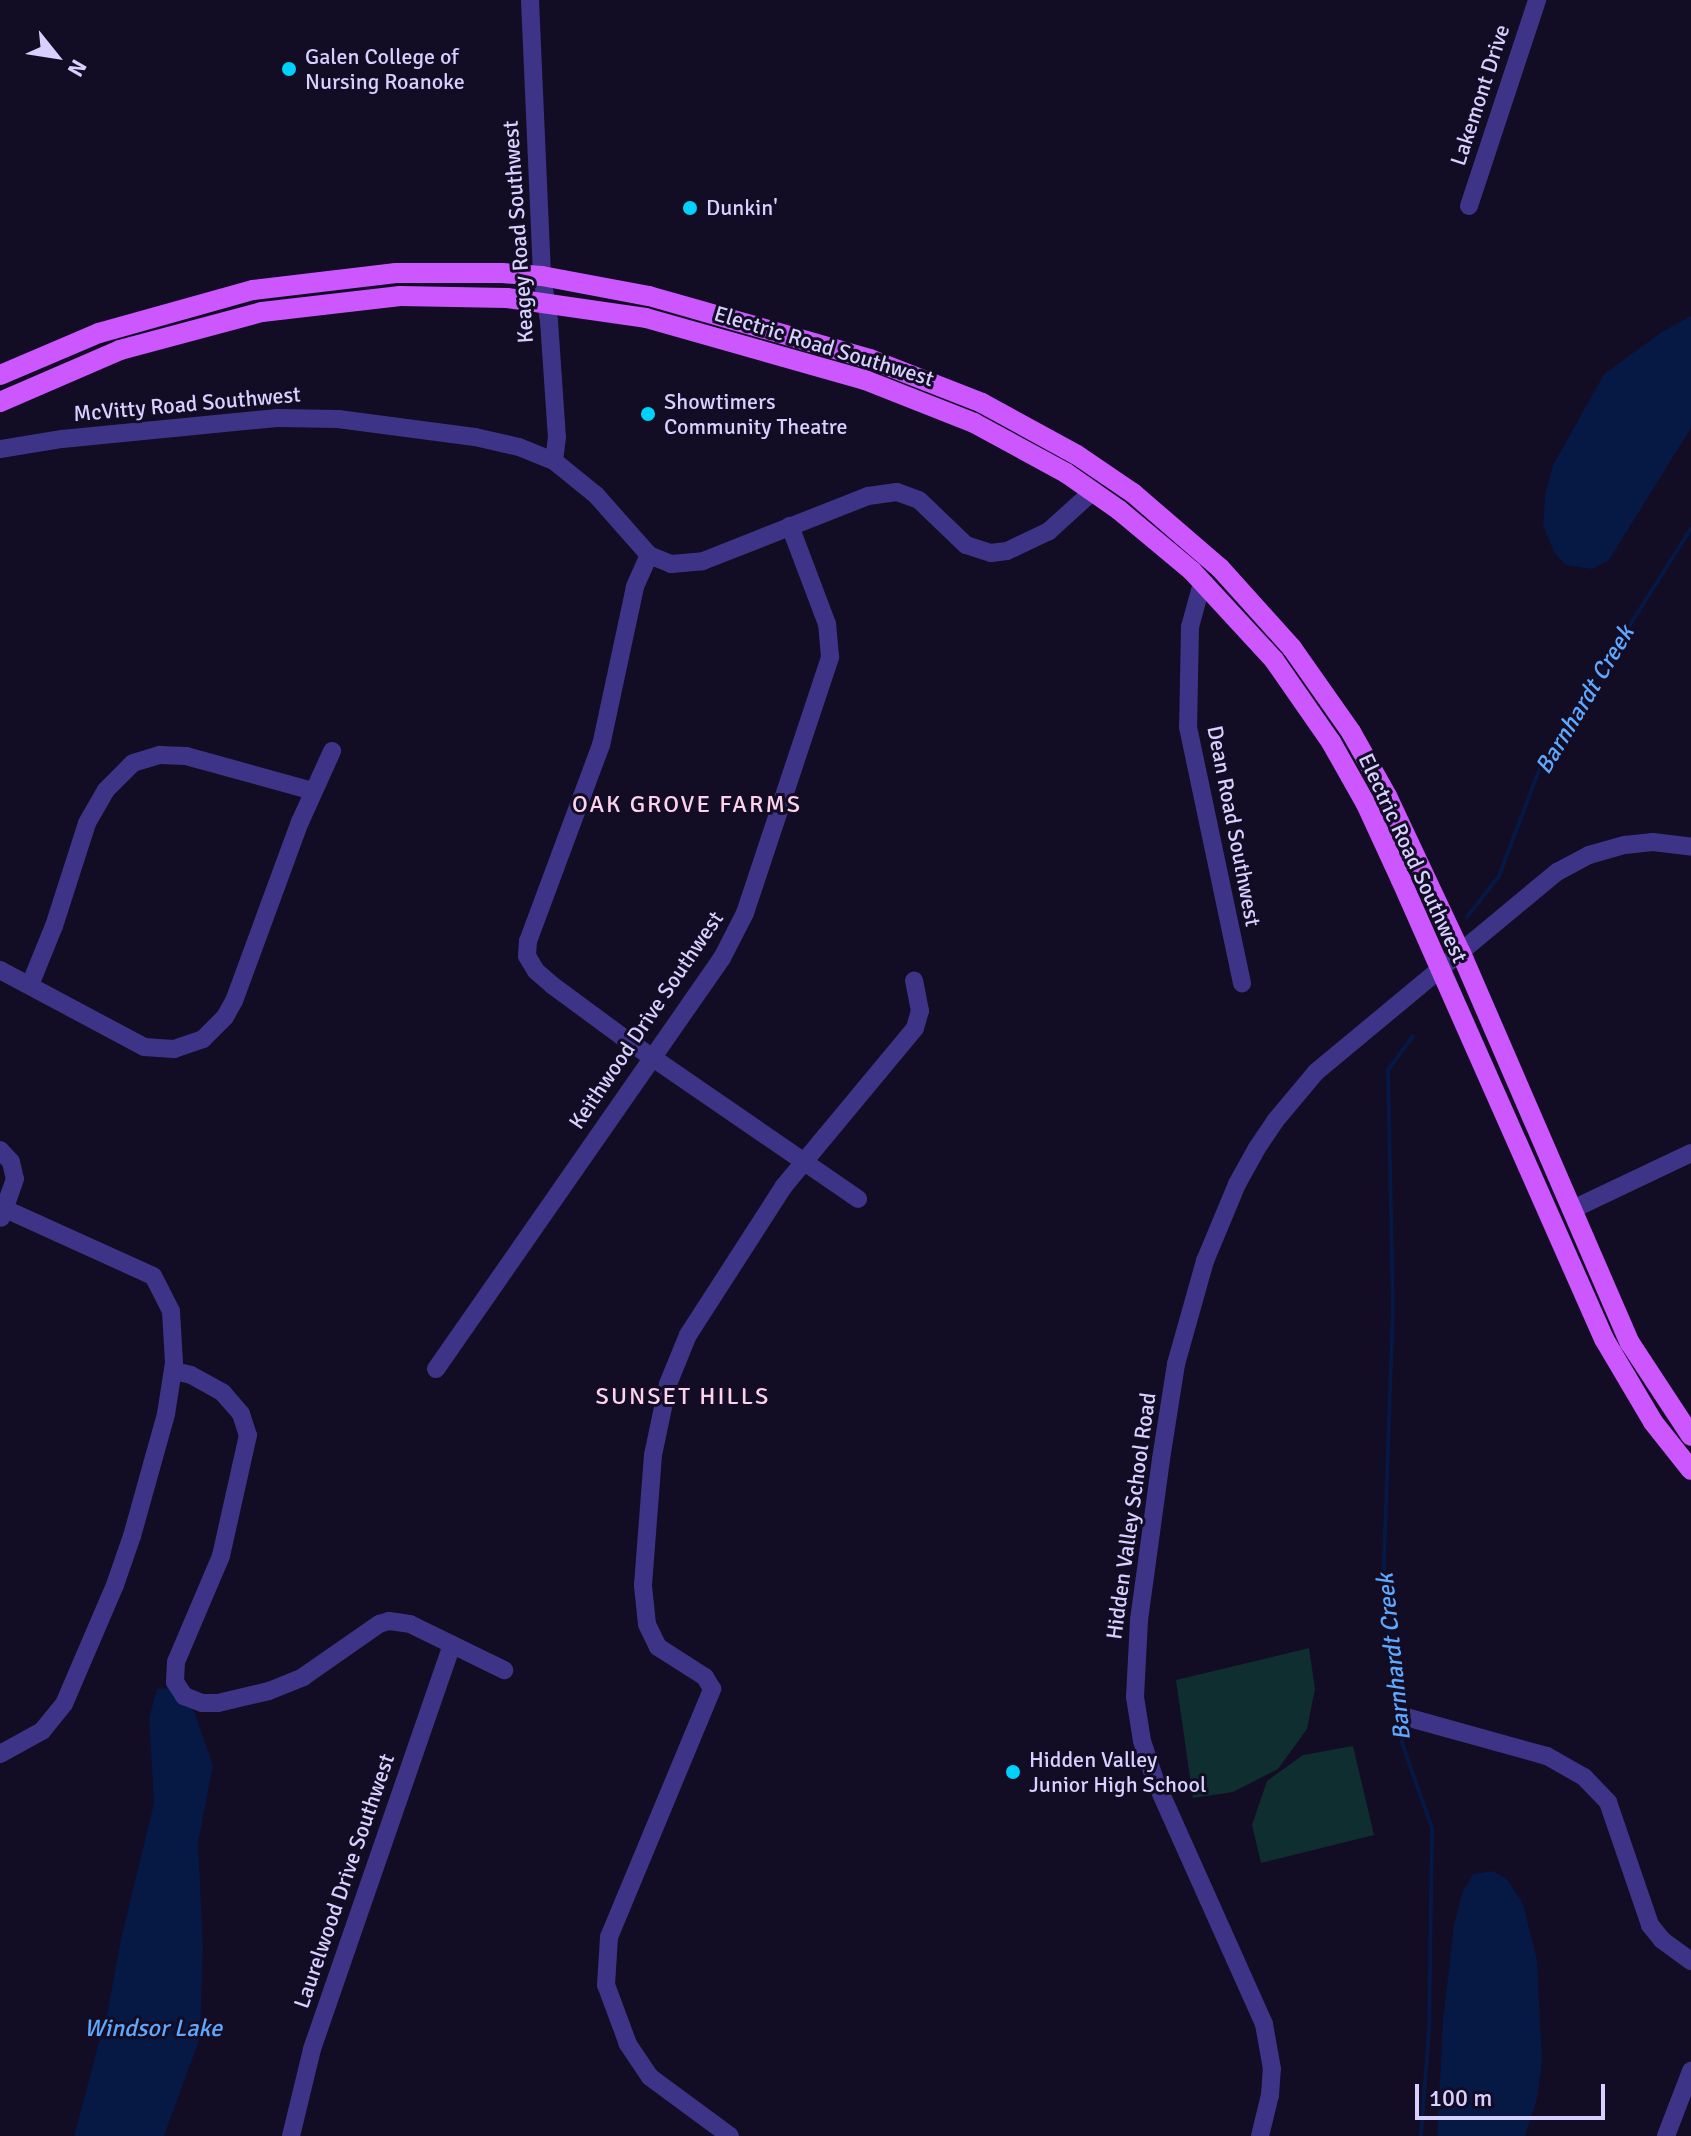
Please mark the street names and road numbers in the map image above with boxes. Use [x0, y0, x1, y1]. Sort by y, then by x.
street label: Lakemont Drive [1445, 21, 1515, 169]
street label: Keagey Road Southwest [497, 120, 539, 344]
street label: Electric Road Southwest [711, 300, 937, 392]
street label: McVitty Road Southwest [72, 381, 302, 427]
street label: Dean Road Southwest [1202, 723, 1266, 929]
street label: Electric Road Southwest [1353, 749, 1473, 967]
street label: Keithwood Drive Southwest [563, 906, 729, 1134]
street label: Hidden Valley School Road [1101, 1391, 1161, 1641]
street label: Laurelwood Drive Southwest [288, 1750, 400, 2012]

